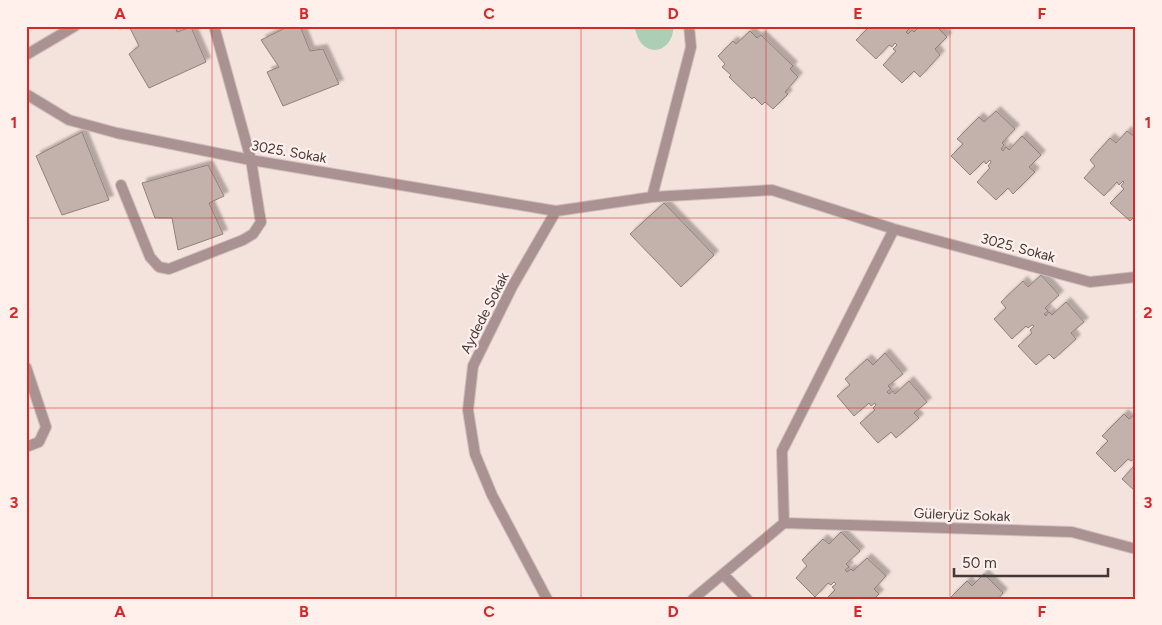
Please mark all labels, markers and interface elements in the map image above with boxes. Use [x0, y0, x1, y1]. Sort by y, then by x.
text: A [114, 4, 126, 23]
text: B [299, 4, 309, 23]
text: C [483, 4, 495, 23]
text: D [667, 4, 679, 23]
text: E [853, 4, 863, 23]
text: F [1038, 4, 1047, 23]
text: 1 [11, 113, 17, 132]
text: 1 [1145, 113, 1151, 132]
street label: 3025. Sokak [250, 137, 328, 167]
street label: 3025. Sokak [979, 230, 1057, 266]
street label: Aydede Sokak [457, 269, 513, 356]
text: 2 [9, 303, 19, 322]
text: 2 [1143, 303, 1153, 322]
text: 3 [10, 493, 19, 512]
text: 3 [1144, 493, 1153, 512]
street label: Güleryüz Sokak [913, 505, 1011, 525]
scale bar [954, 545, 1108, 577]
text: 50 m [962, 554, 997, 572]
text: A [114, 602, 126, 621]
text: B [299, 602, 309, 621]
text: C [483, 602, 495, 621]
text: D [667, 602, 679, 621]
text: E [853, 602, 863, 621]
text: F [1038, 602, 1047, 621]

